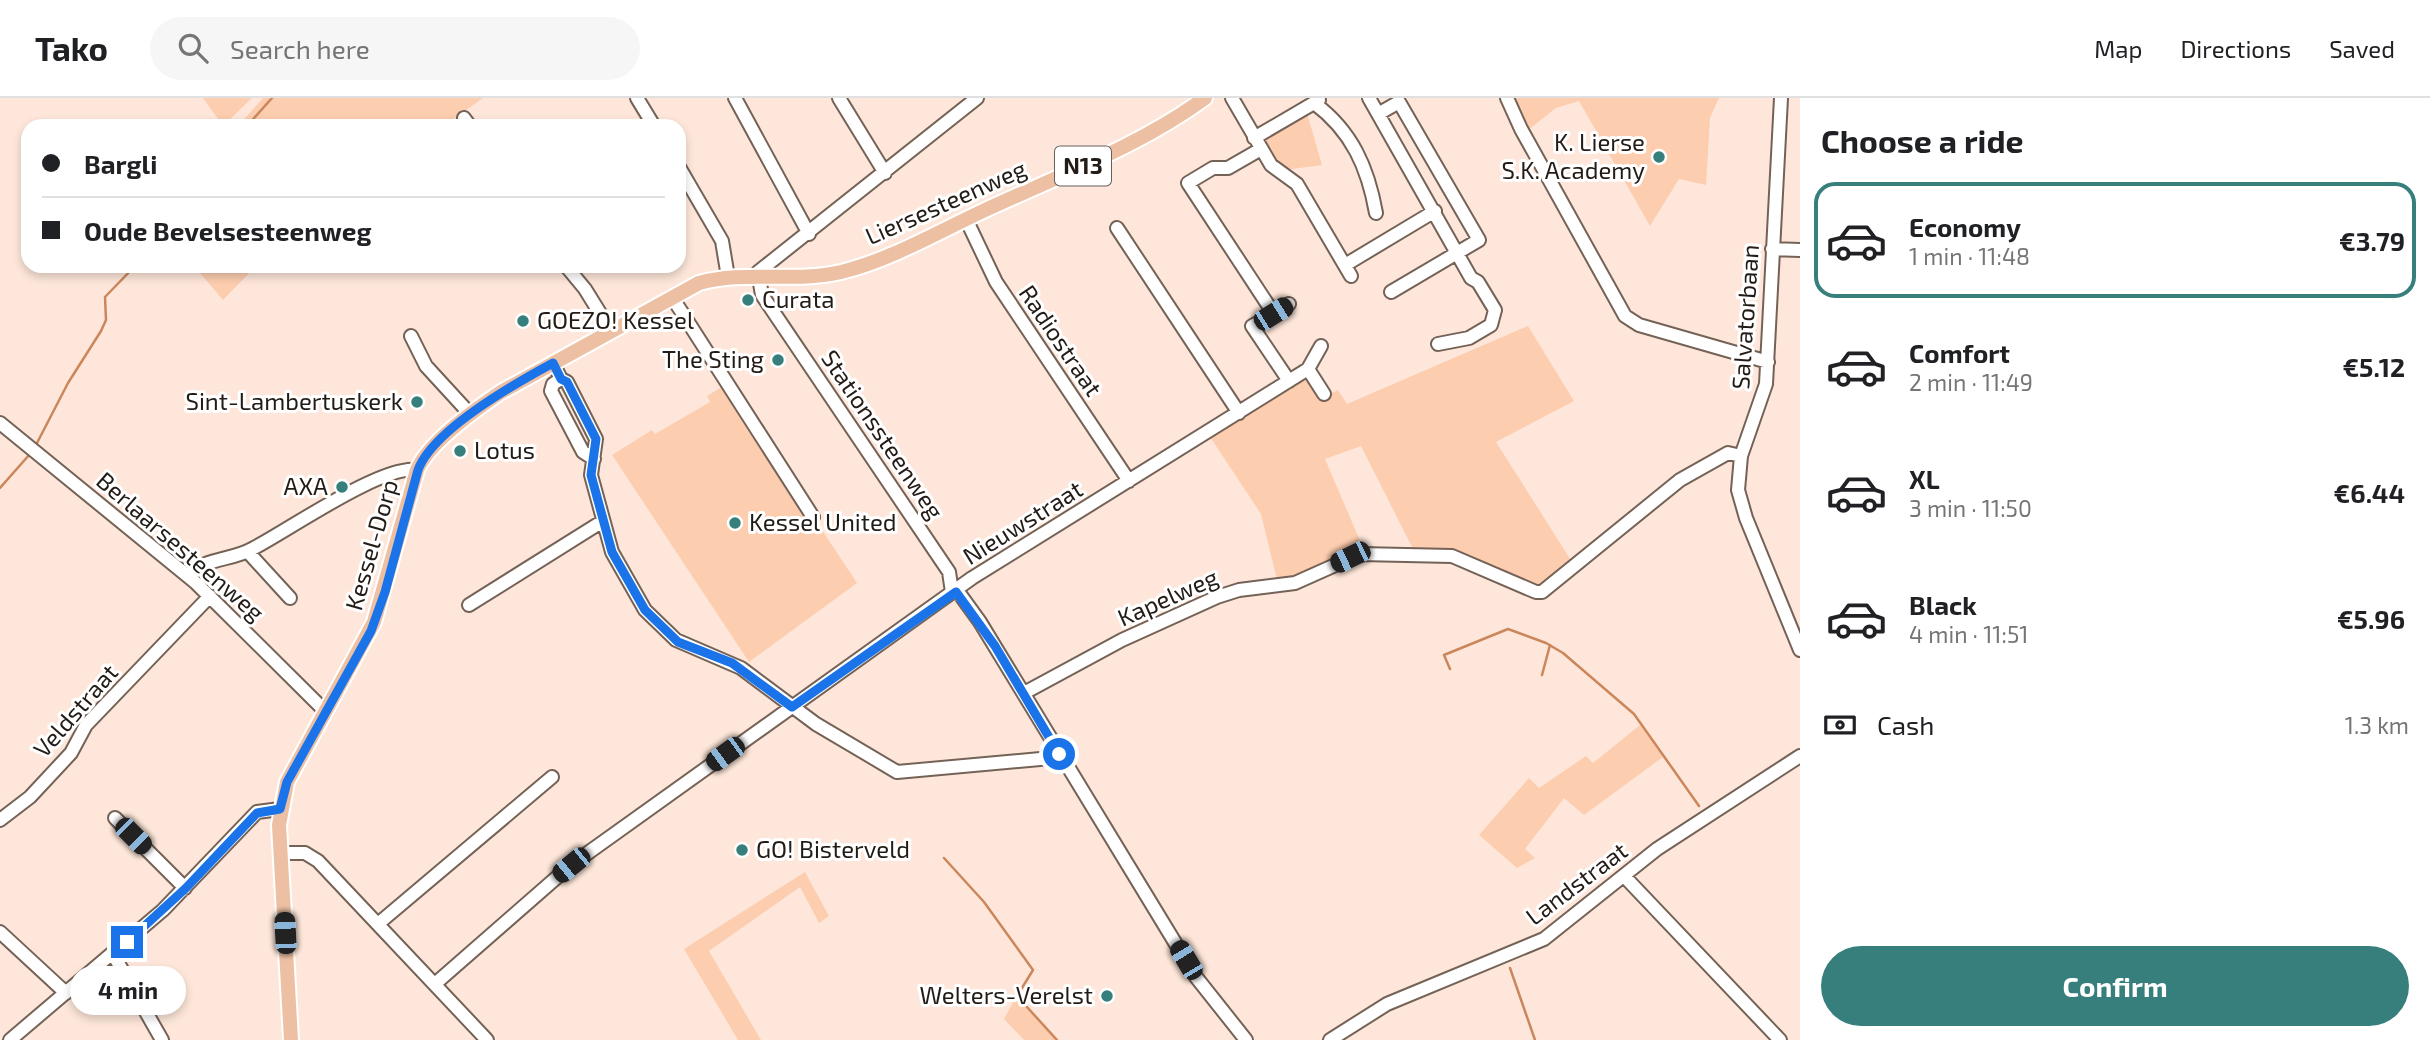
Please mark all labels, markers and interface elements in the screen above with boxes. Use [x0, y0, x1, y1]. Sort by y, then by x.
search box [150, 17, 640, 80]
text: Tako [35, 28, 108, 68]
icon: search [174, 29, 212, 67]
text: Search here [230, 33, 370, 64]
text: Map [2094, 34, 2142, 63]
text: Directions [2180, 34, 2291, 63]
text: Saved [2329, 34, 2395, 63]
text: Choose a ride [1821, 121, 2024, 159]
place label: K. Lierse S.K. Academy [1501, 127, 1645, 184]
road number: N13 [1055, 146, 1111, 186]
text: Bargli [84, 148, 157, 179]
marker: K. Lierse S.K. Academy [1651, 149, 1667, 165]
street label: Liersesteenweg [861, 153, 1030, 250]
icon: car [1825, 209, 1888, 272]
text: Economy [1909, 211, 2021, 242]
text: Oude Bevelsesteenweg [84, 215, 372, 246]
text: €3.79 [2339, 225, 2405, 256]
text: 1 min · 11:48 [1909, 242, 2030, 270]
street label: Salvatorbaan [1725, 243, 1764, 390]
street label: Radiostraat [1013, 279, 1109, 401]
place label: Curata [762, 284, 834, 313]
marker: Curata [740, 292, 756, 308]
car [1250, 294, 1297, 334]
place label: GOEZO! Kessel [537, 305, 694, 334]
marker: GOEZO! Kessel [515, 313, 531, 329]
icon: car [1825, 335, 1888, 398]
text: Comfort [1909, 337, 2010, 368]
place label: The Sting [662, 344, 764, 373]
street label: Stationssteenweg [816, 344, 950, 524]
text: €5.12 [2342, 351, 2405, 382]
marker: The Sting [770, 352, 786, 368]
text: 2 min · 11:49 [1909, 368, 2033, 396]
place label: Sint-Lambertuskerk [185, 386, 403, 415]
marker: Sint-Lambertuskerk [409, 394, 425, 410]
place label: Lotus [474, 435, 535, 464]
marker: Lotus [452, 443, 468, 459]
icon: car [1825, 461, 1888, 524]
text: XL [1909, 463, 1940, 494]
street label: Berlaarsesteenweg [91, 465, 271, 627]
place label: AXA [283, 471, 328, 500]
street label: Nieuwstraat [957, 473, 1087, 570]
street label: Kessel-Dorp [338, 476, 403, 613]
text: €6.44 [2334, 477, 2405, 508]
marker: AXA [334, 479, 350, 495]
text: 3 min · 11:50 [1909, 494, 2032, 522]
place label: Kessel United [749, 507, 897, 536]
marker: Kessel United [727, 515, 743, 531]
car [1327, 538, 1374, 576]
street label: Kapelweg [1113, 562, 1222, 632]
icon: car [1825, 587, 1888, 650]
text: Black [1909, 589, 1977, 620]
text: €5.96 [2337, 603, 2405, 634]
text: 4 min · 11:51 [1909, 620, 2028, 648]
street label: Veldstraat [27, 658, 123, 763]
icon: cash [1821, 706, 1859, 744]
text: Cash [1877, 709, 1934, 740]
text: 1.3 km [2345, 711, 2409, 739]
car [702, 733, 749, 775]
route start [1043, 738, 1075, 770]
car [111, 814, 156, 858]
place label: GO! Bisterveld [756, 834, 910, 863]
street label: Landstraat [1520, 835, 1633, 930]
marker: GO! Bisterveld [734, 842, 750, 858]
car [549, 844, 594, 886]
car [274, 911, 297, 955]
route end [111, 926, 143, 958]
car [1167, 937, 1206, 983]
button: Confirm [1821, 946, 2409, 1026]
callout: 4 min [69, 966, 185, 1015]
text: 4 min [98, 976, 158, 1004]
place label: Welters-Verelst [920, 980, 1093, 1009]
marker: Welters-Verelst [1099, 988, 1115, 1004]

